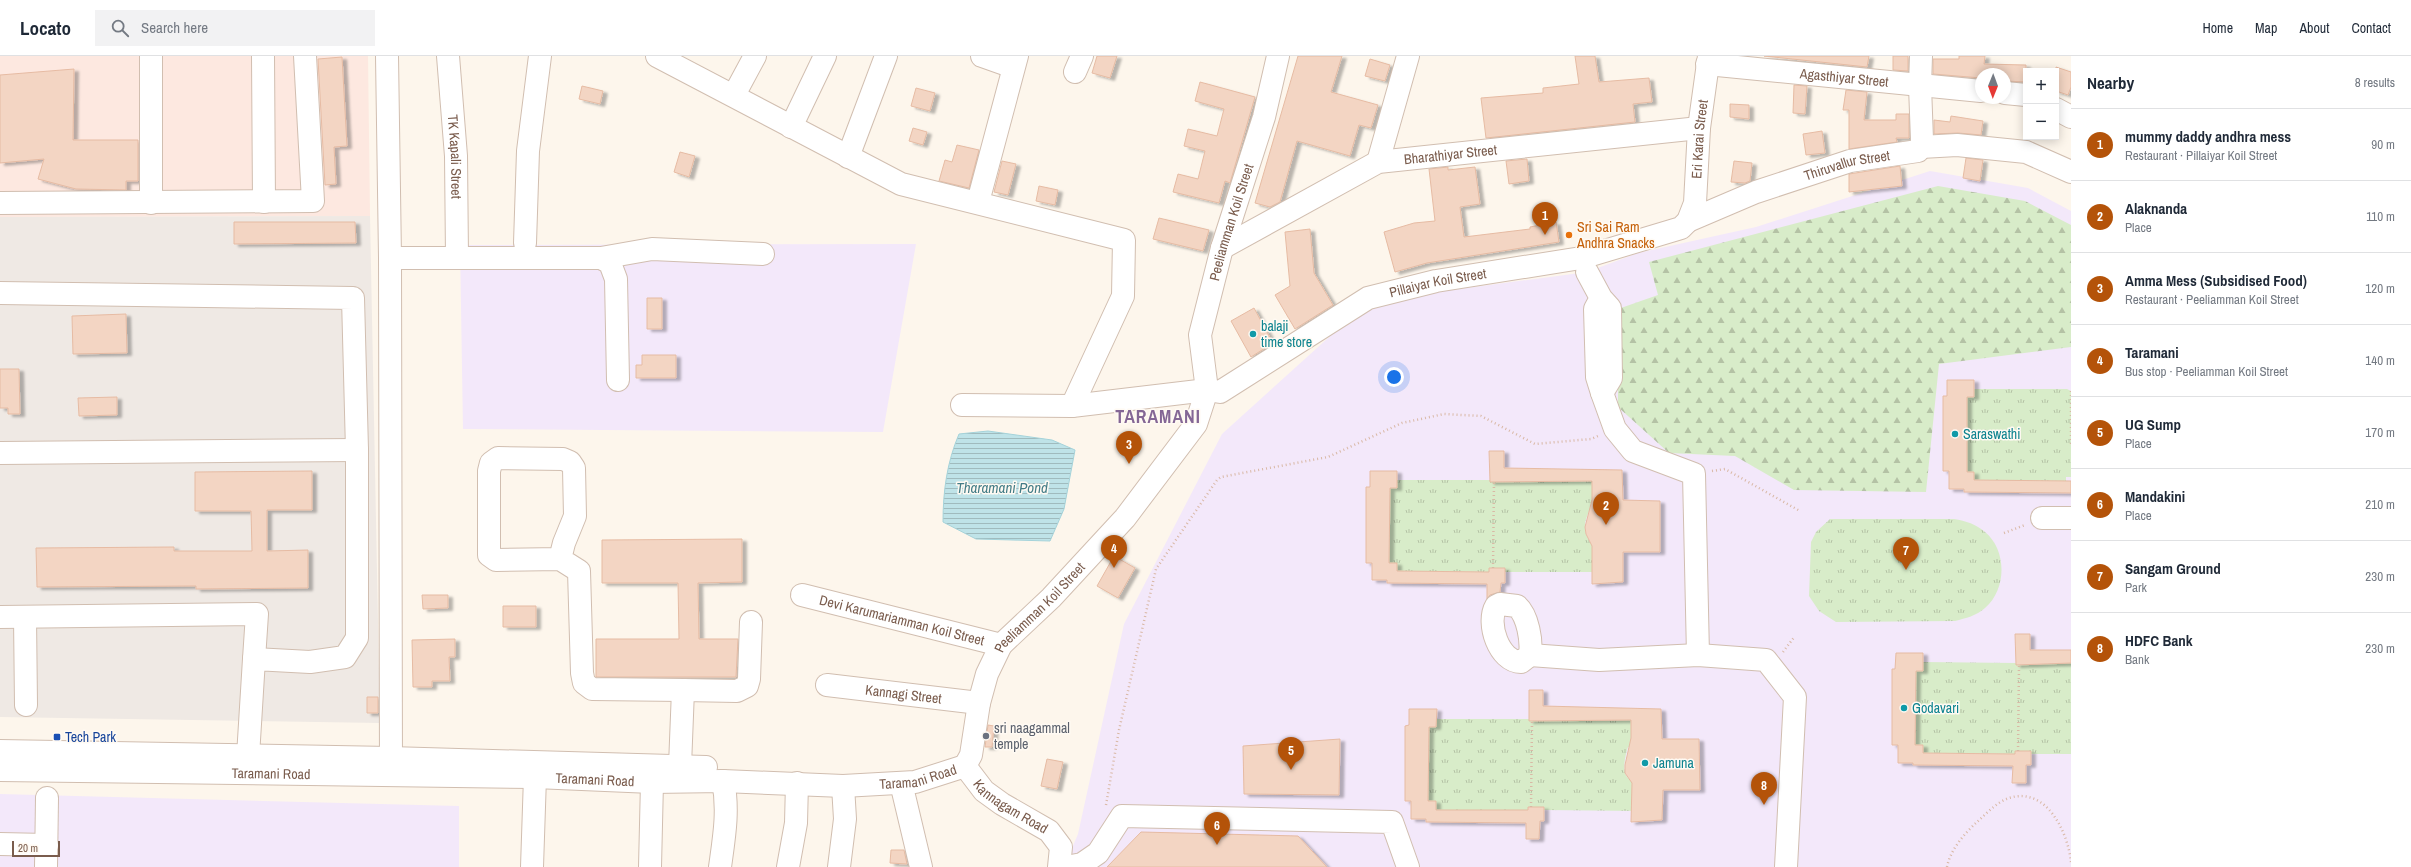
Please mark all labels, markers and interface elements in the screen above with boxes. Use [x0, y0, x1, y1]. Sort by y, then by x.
search box [95, 10, 375, 46]
text: Locato [20, 15, 71, 41]
icon: search [109, 17, 131, 39]
text: Search here [141, 17, 208, 38]
text: Home [2202, 19, 2233, 37]
text: Map [2255, 19, 2277, 37]
text: About [2299, 19, 2329, 37]
text: Contact [2351, 19, 2391, 37]
street label: Agasthiyar Street [1798, 64, 1889, 91]
north arrow [1975, 68, 2011, 104]
map controls [2023, 68, 2059, 140]
button: + [2023, 68, 2059, 104]
text: Nearby [2087, 71, 2134, 94]
text: 8 results [2355, 74, 2395, 91]
street label: Eri Karai Street [1687, 98, 1712, 179]
button: − [2023, 104, 2059, 140]
street label: TK Kapali Street [444, 114, 465, 199]
text: mummy daddy andhra mess [2125, 126, 2291, 147]
text: 1 [2097, 136, 2103, 153]
text: 90 m [2371, 136, 2395, 153]
street label: Bharathiyar Street [1403, 140, 1498, 168]
street label: Thiruvallur Street [1802, 146, 1891, 185]
text: Restaurant · Pillaiyar Koil Street [2125, 147, 2277, 164]
street label: Peeliamman Koil Street [1205, 161, 1257, 283]
text: Alaknanda [2125, 198, 2187, 219]
pin: 1 [1532, 202, 1558, 235]
text: 2 [2097, 208, 2103, 225]
text: 110 m [2366, 208, 2395, 225]
place label: Sri Sai Ram Andhra Snacks [1576, 218, 1655, 252]
text: Place [2125, 219, 2152, 236]
marker: Sri Sai Ram Andhra Snacks [1564, 230, 1574, 240]
street label: Pillaiyar Koil Street [1387, 264, 1488, 301]
text: Amma Mess (Subsidised Food) [2125, 270, 2307, 291]
text: 3 [2097, 280, 2103, 297]
text: 120 m [2365, 280, 2395, 297]
text: Restaurant · Peeliamman Koil Street [2125, 291, 2299, 308]
place label: balaji time store [1261, 317, 1312, 351]
marker: balaji time store [1248, 329, 1258, 339]
text: Taramani [2125, 342, 2179, 363]
text: 4 [2097, 352, 2103, 369]
text: 140 m [2365, 352, 2395, 369]
text: Bus stop · Peeliamman Koil Street [2125, 363, 2288, 380]
your location [1384, 367, 1404, 387]
district label: TARAMANI [1115, 404, 1201, 429]
text: UG Sump [2125, 414, 2181, 435]
text: 5 [2097, 424, 2103, 441]
text: 170 m [2365, 424, 2395, 441]
place label: Saraswathi [1963, 425, 2020, 443]
marker: Saraswathi [1950, 429, 1960, 439]
pin: 3 [1116, 431, 1142, 464]
text: Place [2125, 435, 2152, 452]
water label: Tharamani Pond [956, 477, 1048, 498]
text: Mandakini [2125, 486, 2185, 507]
pin: 2 [1593, 492, 1619, 525]
text: 6 [2097, 496, 2103, 513]
text: 210 m [2365, 496, 2395, 513]
text: Place [2125, 507, 2152, 524]
pin: 4 [1101, 535, 1127, 568]
pin: 7 [1893, 537, 1919, 570]
street label: Peeliamman Koil Street [990, 558, 1089, 655]
text: Sangam Ground [2125, 558, 2221, 579]
text: 7 [2097, 568, 2103, 585]
text: 230 m [2365, 568, 2395, 585]
text: Park [2125, 579, 2147, 596]
street label: Devi Karumariamman Koil Street [818, 591, 986, 649]
text: HDFC Bank [2125, 630, 2193, 651]
text: 8 [2097, 640, 2103, 657]
text: 230 m [2365, 640, 2395, 657]
text: Bank [2125, 651, 2149, 668]
street label: Kannagi Street [864, 681, 943, 708]
place label: Godavari [1912, 699, 1959, 717]
marker: Godavari [1899, 703, 1909, 713]
place label: sri naagammal temple [994, 719, 1070, 753]
place label: Tech Park [65, 728, 116, 746]
marker: sri naagammal temple [981, 731, 991, 741]
marker: Tech Park [52, 732, 62, 742]
pin: 5 [1278, 737, 1304, 770]
place label: Jamuna [1653, 754, 1694, 772]
marker: Jamuna [1640, 758, 1650, 768]
street label: Taramani Road [879, 760, 959, 793]
street label: Taramani Road [231, 764, 310, 783]
street label: Taramani Road [555, 769, 635, 790]
pin: 8 [1751, 772, 1777, 805]
street label: Kannagam Road [969, 776, 1051, 837]
pin: 6 [1204, 812, 1230, 845]
scale bar [12, 839, 60, 858]
text: 20 m [18, 841, 38, 855]

